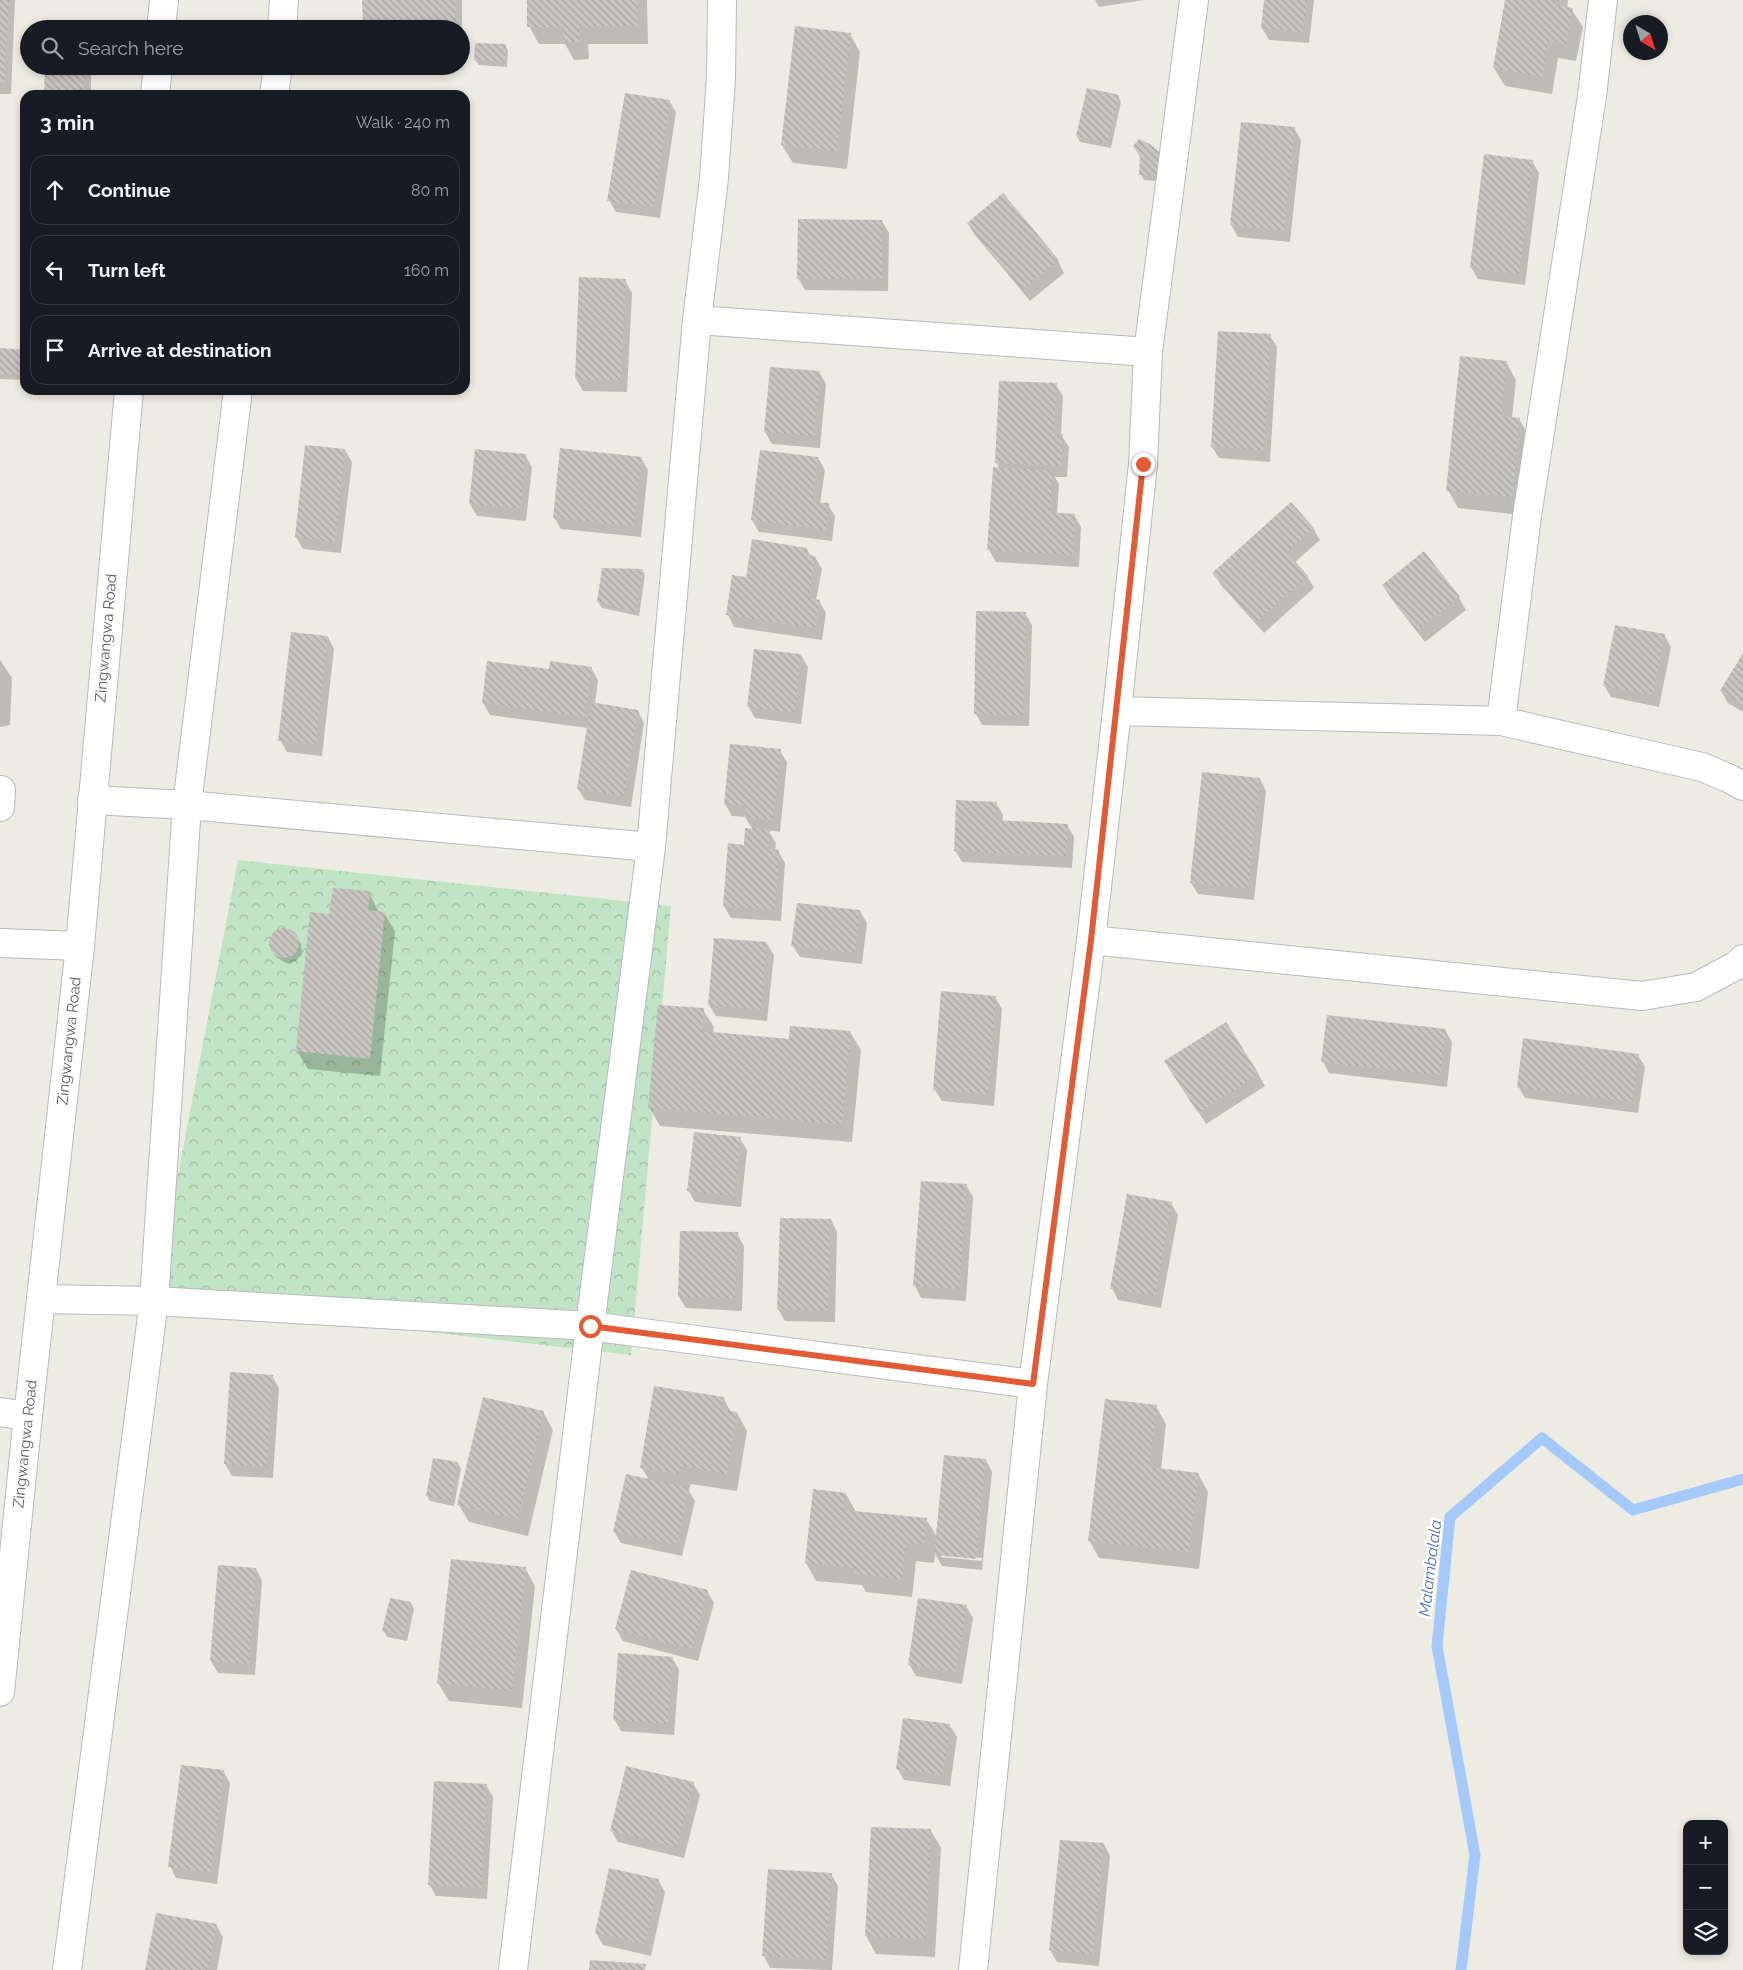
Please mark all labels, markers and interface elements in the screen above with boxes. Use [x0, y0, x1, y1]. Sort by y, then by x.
north arrow [1623, 15, 1668, 60]
search box [20, 20, 470, 75]
icon: search [38, 34, 66, 62]
text: Search here [78, 37, 184, 59]
text: 3 min [40, 110, 94, 135]
text: Walk · 240 m [356, 113, 450, 132]
icon: ahead [41, 176, 69, 204]
text: Continue [88, 179, 171, 201]
text: 80 m [411, 181, 449, 200]
icon: left [41, 256, 69, 284]
text: Turn left [88, 259, 165, 281]
text: 160 m [404, 261, 449, 280]
icon: arrive [41, 336, 69, 364]
text: Arrive at destination [88, 339, 272, 361]
route end [1132, 453, 1155, 476]
street label: Zingwangwa Road [91, 573, 121, 703]
street label: Zingwangwa Road [53, 976, 85, 1106]
route start [579, 1315, 602, 1338]
street label: Zingwangwa Road [9, 1379, 41, 1509]
water label: Malambalala [1415, 1518, 1445, 1617]
map controls [1683, 1820, 1728, 1955]
button: + [1683, 1820, 1728, 1865]
button: − [1683, 1865, 1728, 1910]
button: layers [1683, 1910, 1728, 1955]

